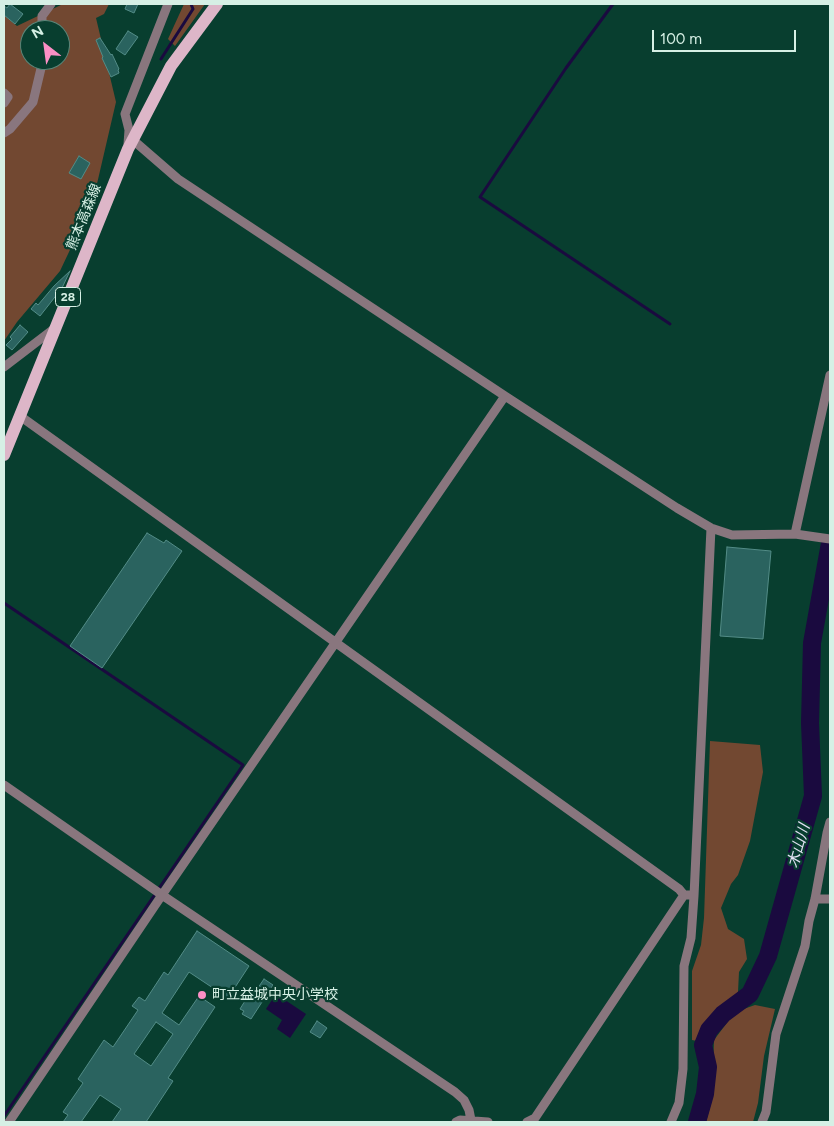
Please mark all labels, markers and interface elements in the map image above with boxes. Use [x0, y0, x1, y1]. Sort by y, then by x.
north arrow [20, 20, 70, 70]
scale bar [654, 20, 798, 52]
text: N [29, 22, 47, 43]
text: 100 m [660, 30, 702, 48]
street label: 熊本高森線 [63, 181, 105, 253]
road number: 28 [56, 288, 80, 306]
water label: 木山川 [784, 822, 814, 870]
place label: 町立益城中央小学校 [212, 987, 338, 1003]
marker: 町立益城中央小学校 [196, 989, 208, 1001]

